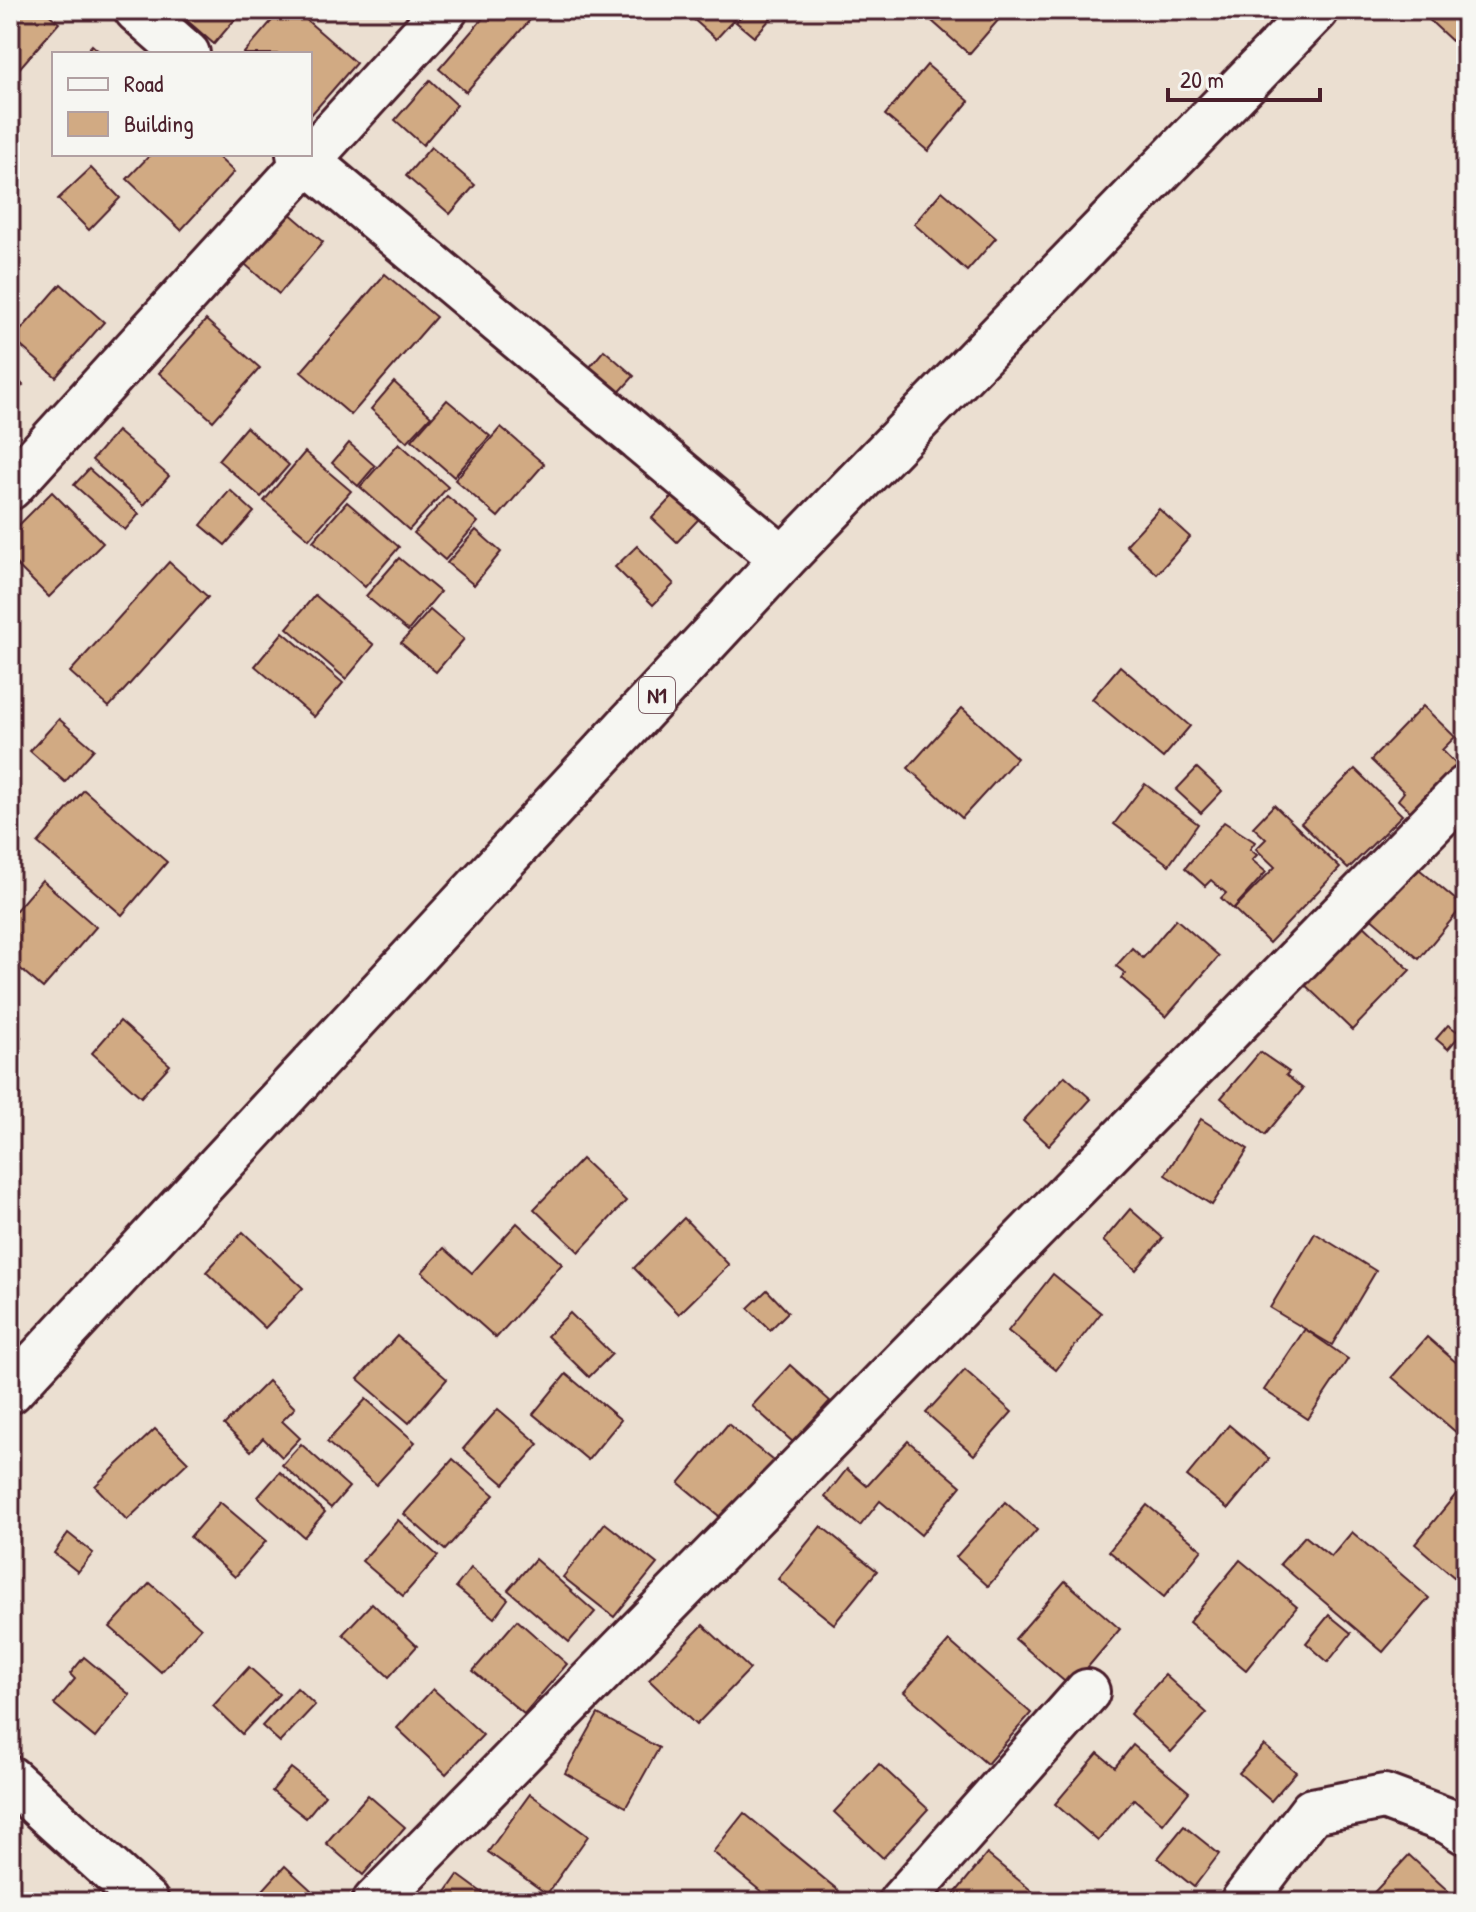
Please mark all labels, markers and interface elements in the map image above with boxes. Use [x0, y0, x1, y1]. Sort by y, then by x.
legend [52, 52, 312, 156]
scale bar [1168, 52, 1320, 102]
text: 20 m [1180, 63, 1224, 95]
text: Road [124, 67, 163, 99]
text: Building [124, 107, 194, 139]
road number: N1 [639, 677, 675, 713]

